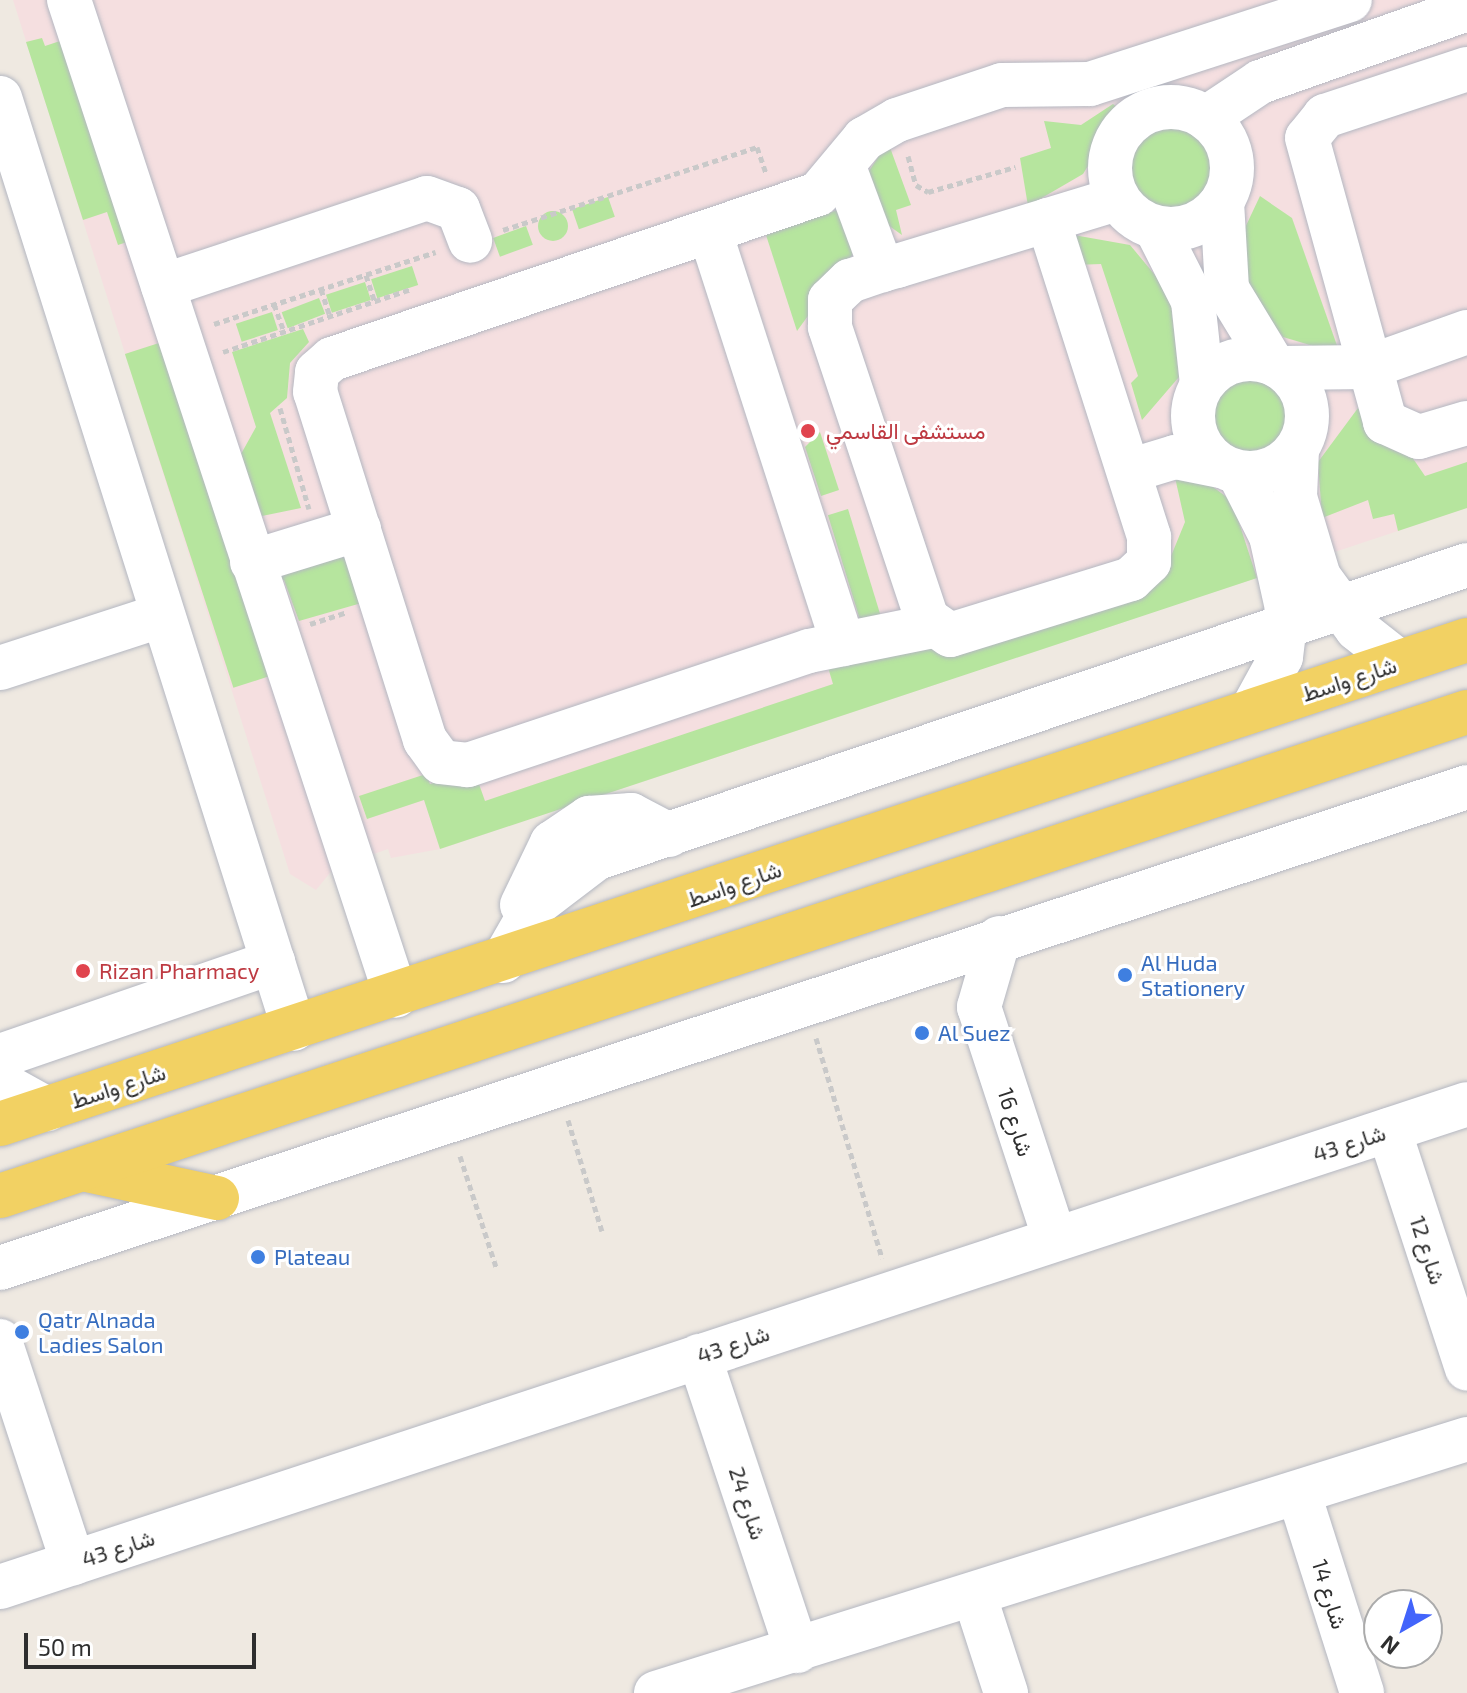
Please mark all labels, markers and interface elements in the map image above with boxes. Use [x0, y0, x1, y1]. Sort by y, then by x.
place label: مستشفى القاسمي [826, 418, 986, 444]
marker: مستشفى القاسمي [797, 420, 819, 442]
street label: شارع واسط [1298, 651, 1400, 707]
street label: شارع واسط [683, 856, 785, 912]
place label: Al Huda Stationery [1141, 949, 1245, 1000]
place label: Rizan Pharmacy [99, 958, 259, 984]
marker: Rizan Pharmacy [74, 962, 92, 980]
marker: Al Huda Stationery [1116, 966, 1134, 984]
place label: Al Suez [938, 1020, 1011, 1046]
marker: Al Suez [913, 1024, 931, 1042]
street label: شارع واسط [67, 1058, 169, 1114]
street label: شارع 16 [993, 1084, 1039, 1160]
street label: شارع 43 [1309, 1119, 1389, 1167]
street label: شارع 12 [1405, 1213, 1451, 1287]
place label: Plateau [274, 1244, 350, 1270]
marker: Plateau [249, 1248, 267, 1266]
place label: Qatr Alnada Ladies Salon [38, 1306, 164, 1358]
street label: شارع 43 [693, 1319, 773, 1369]
marker: Qatr Alnada Ladies Salon [13, 1323, 31, 1341]
street label: شارع 24 [724, 1463, 772, 1543]
street label: شارع 43 [78, 1524, 158, 1572]
street label: شارع 14 [1307, 1556, 1353, 1632]
north arrow [1363, 1589, 1443, 1669]
scale bar [28, 1617, 260, 1667]
text: N [1375, 1631, 1404, 1661]
text: 50 m [38, 1632, 92, 1661]

